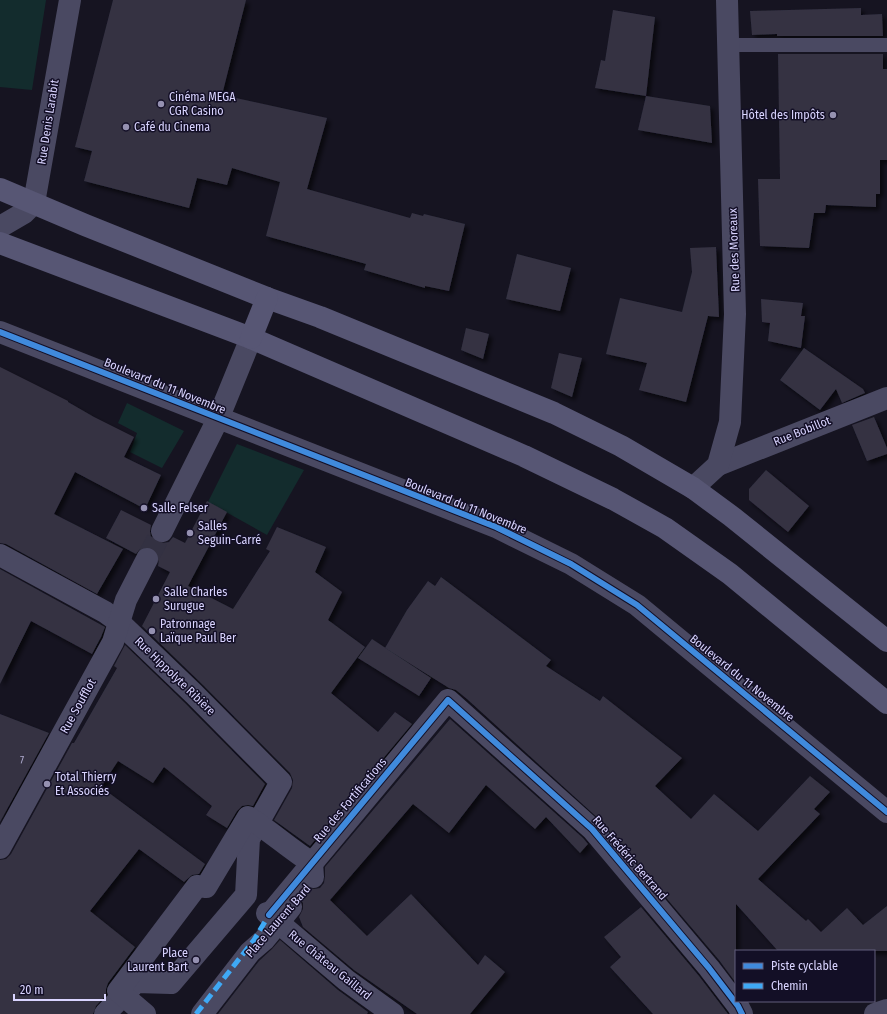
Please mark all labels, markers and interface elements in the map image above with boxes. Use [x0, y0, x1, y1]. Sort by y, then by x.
street label: Rue Denis Larabit [34, 78, 62, 166]
place label: Cinéma MEGA CGR Casino [169, 90, 236, 118]
marker: Cinéma MEGA CGR Casino [156, 99, 166, 109]
place label: Hôtel des Impôts [741, 108, 825, 122]
marker: Hôtel des Impôts [828, 110, 838, 120]
place label: Café du Cinema [134, 120, 210, 134]
marker: Café du Cinema [121, 122, 131, 132]
street label: Rue des Moreaux [726, 207, 742, 292]
street label: Boulevard du 11 Novembre [102, 355, 228, 417]
street label: Rue Bobillot [771, 413, 833, 449]
street label: Boulevard du 11 Novembre [403, 475, 529, 537]
place label: Salle Felser [152, 501, 209, 515]
marker: Salle Felser [139, 503, 149, 513]
place label: Salles Seguin-Carré [198, 519, 261, 547]
marker: Salles Seguin-Carré [185, 528, 195, 538]
place label: Salle Charles Surugue [164, 585, 227, 613]
marker: Salle Charles Surugue [151, 594, 161, 604]
place label: Patronnage Laïque Paul Ber [160, 617, 237, 645]
marker: Patronnage Laïque Paul Ber [147, 626, 157, 636]
street label: Boulevard du 11 Novembre [687, 632, 797, 724]
street label: Rue Hippolyte Ribière [132, 634, 218, 718]
street label: Rue Soufflot [57, 676, 99, 736]
house number: 7 [20, 755, 24, 767]
street label: Rue des Fortifications [311, 755, 389, 845]
place label: Total Thierry Et Associés [55, 770, 117, 798]
marker: Total Thierry Et Associés [42, 779, 52, 789]
street label: Rue Frédéric Bertrand [590, 813, 670, 903]
street label: Place Laurent Bard [243, 882, 313, 960]
street label: Rue Château Gaillard [286, 927, 374, 1003]
place label: Place Laurent Bart [127, 946, 188, 974]
legend [735, 950, 875, 1002]
marker: Place Laurent Bart [191, 955, 201, 965]
text: Piste cyclable [771, 959, 838, 973]
scale bar [14, 976, 105, 1002]
text: Chemin [771, 979, 808, 993]
text: 20 m [20, 983, 44, 997]

